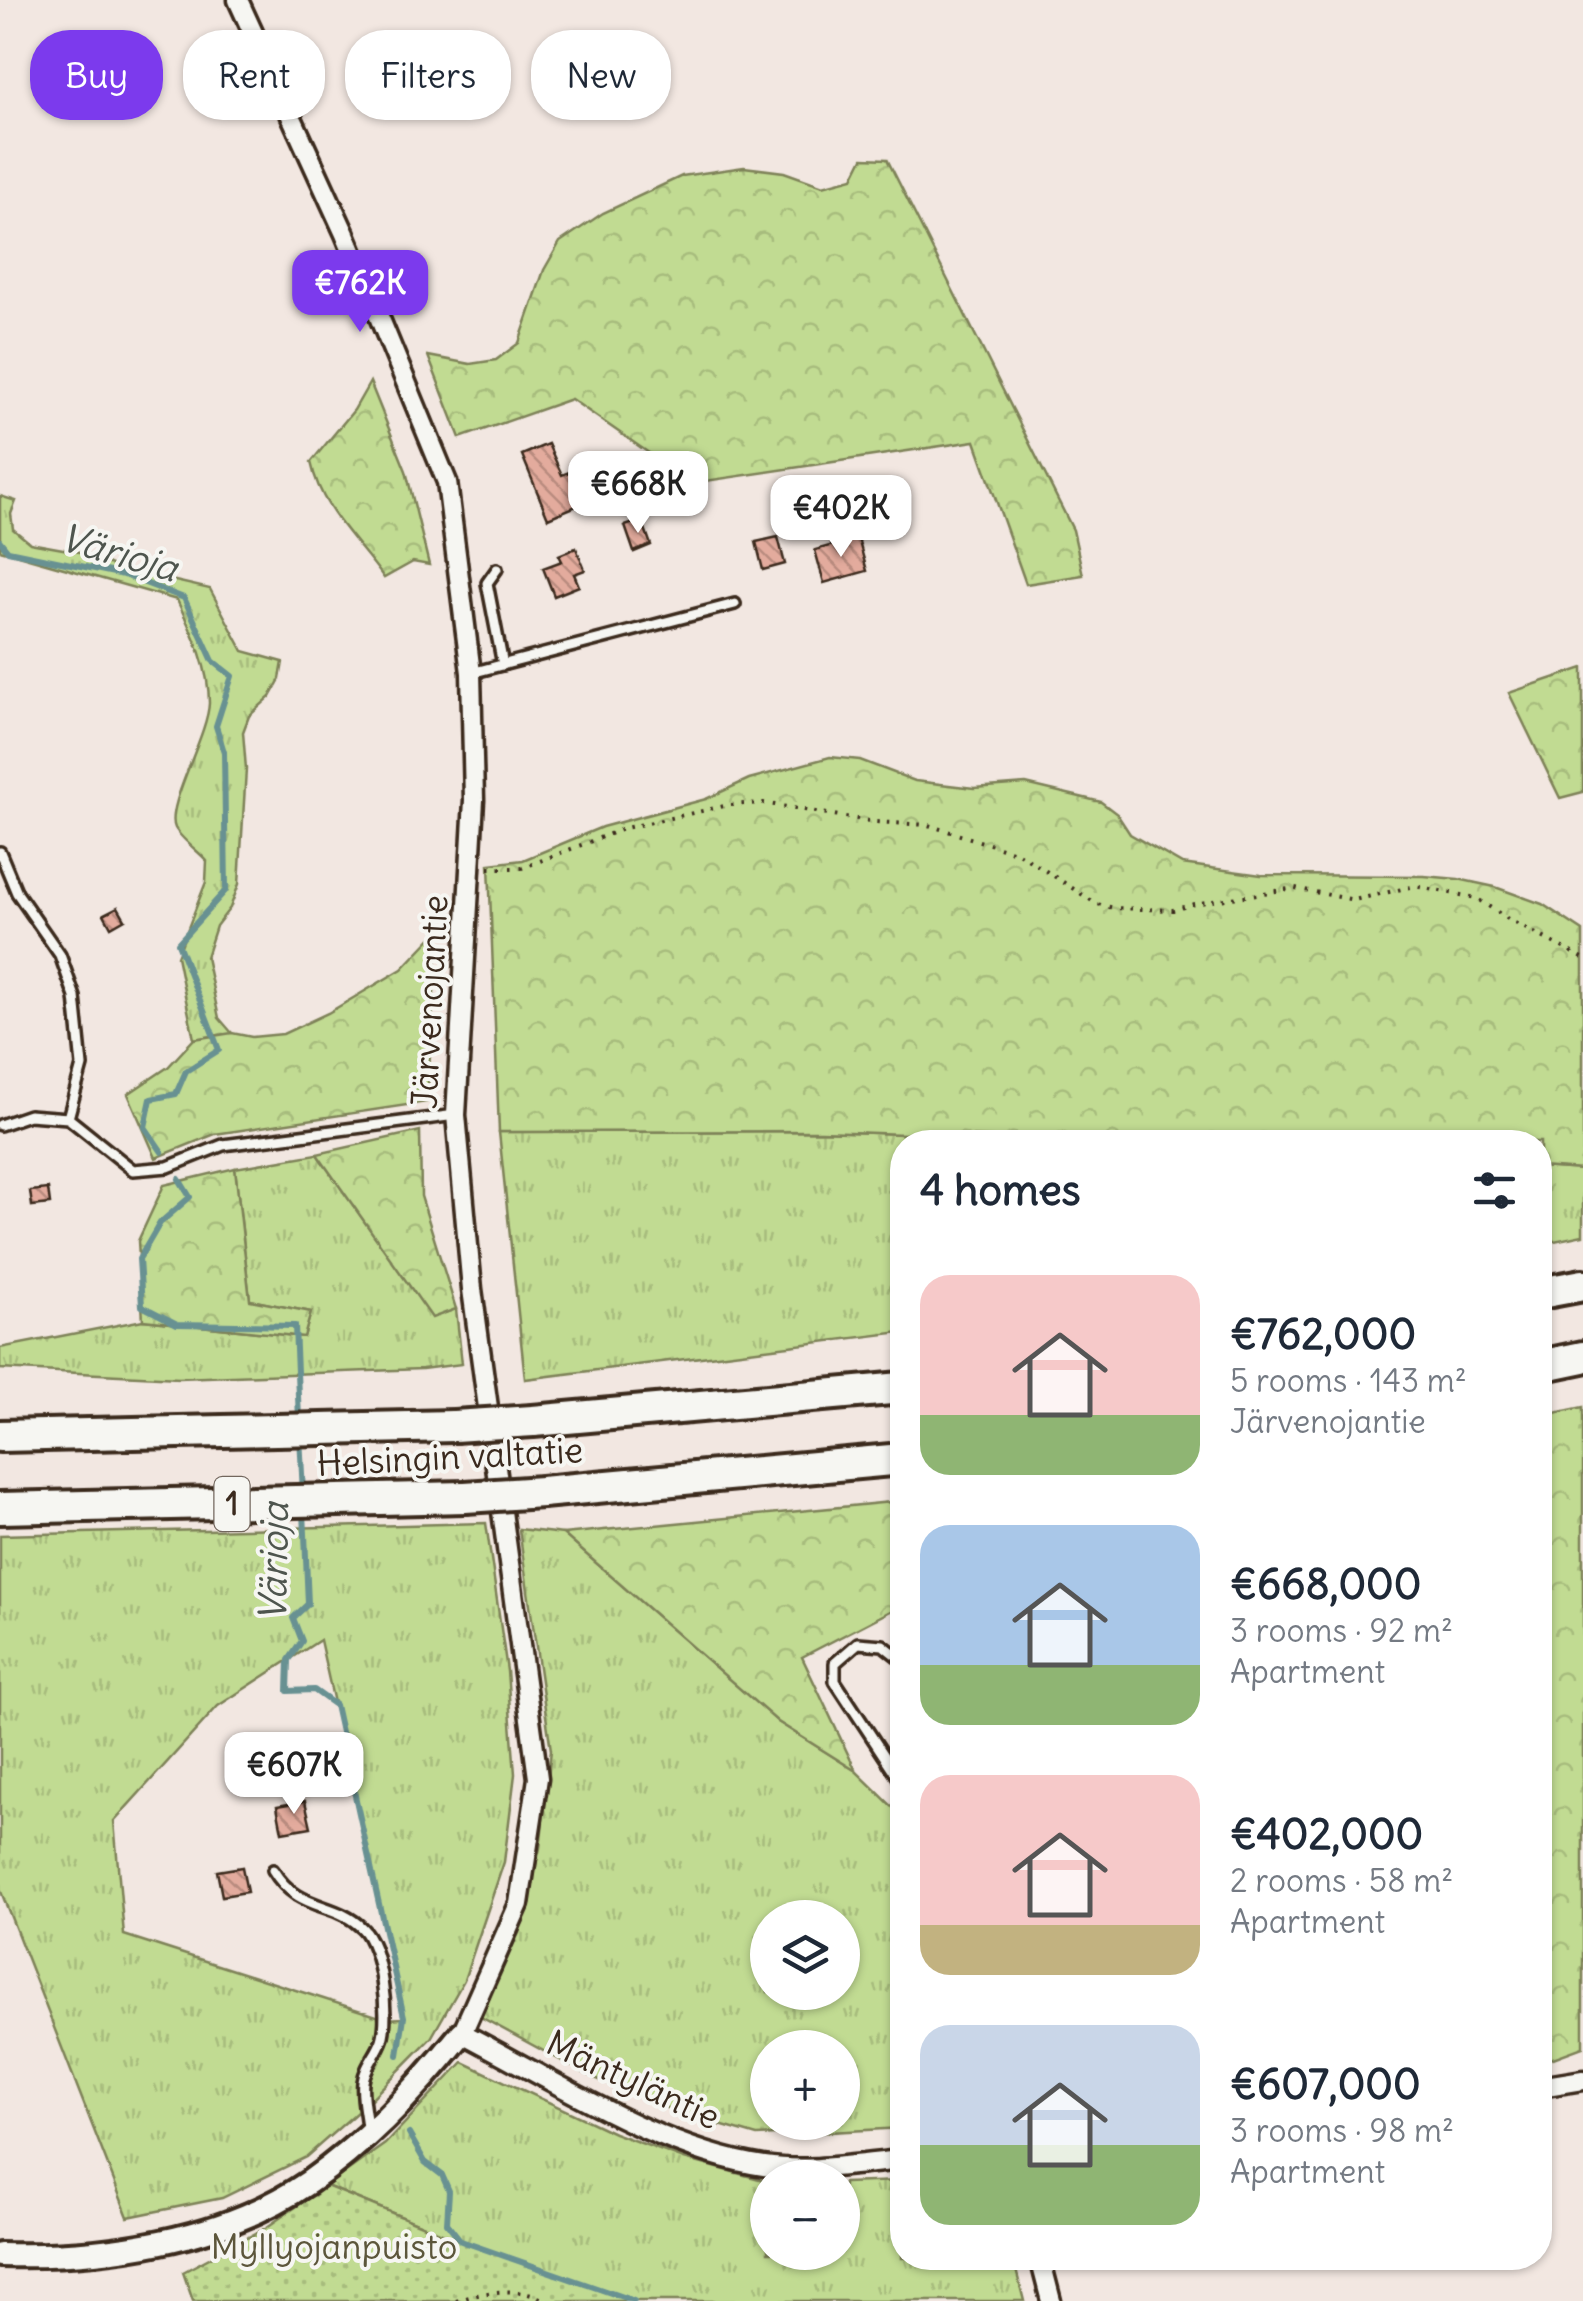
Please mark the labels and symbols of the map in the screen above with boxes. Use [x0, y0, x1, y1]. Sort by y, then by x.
pin: €762K [290, 250, 430, 335]
pin: €668K [568, 451, 708, 536]
pin: €402K [771, 475, 911, 560]
water label: Värioja [55, 513, 185, 592]
street label: Järvenojantie [401, 894, 457, 1110]
street label: Helsingin valtatie [316, 1427, 584, 1485]
road number: 1 [214, 1477, 250, 1531]
water label: Värioja [249, 1500, 298, 1622]
pin: €607K [224, 1732, 364, 1817]
street label: Mäntyläntie [540, 2020, 727, 2138]
park label: Myllyojanpuisto [211, 2224, 457, 2268]

